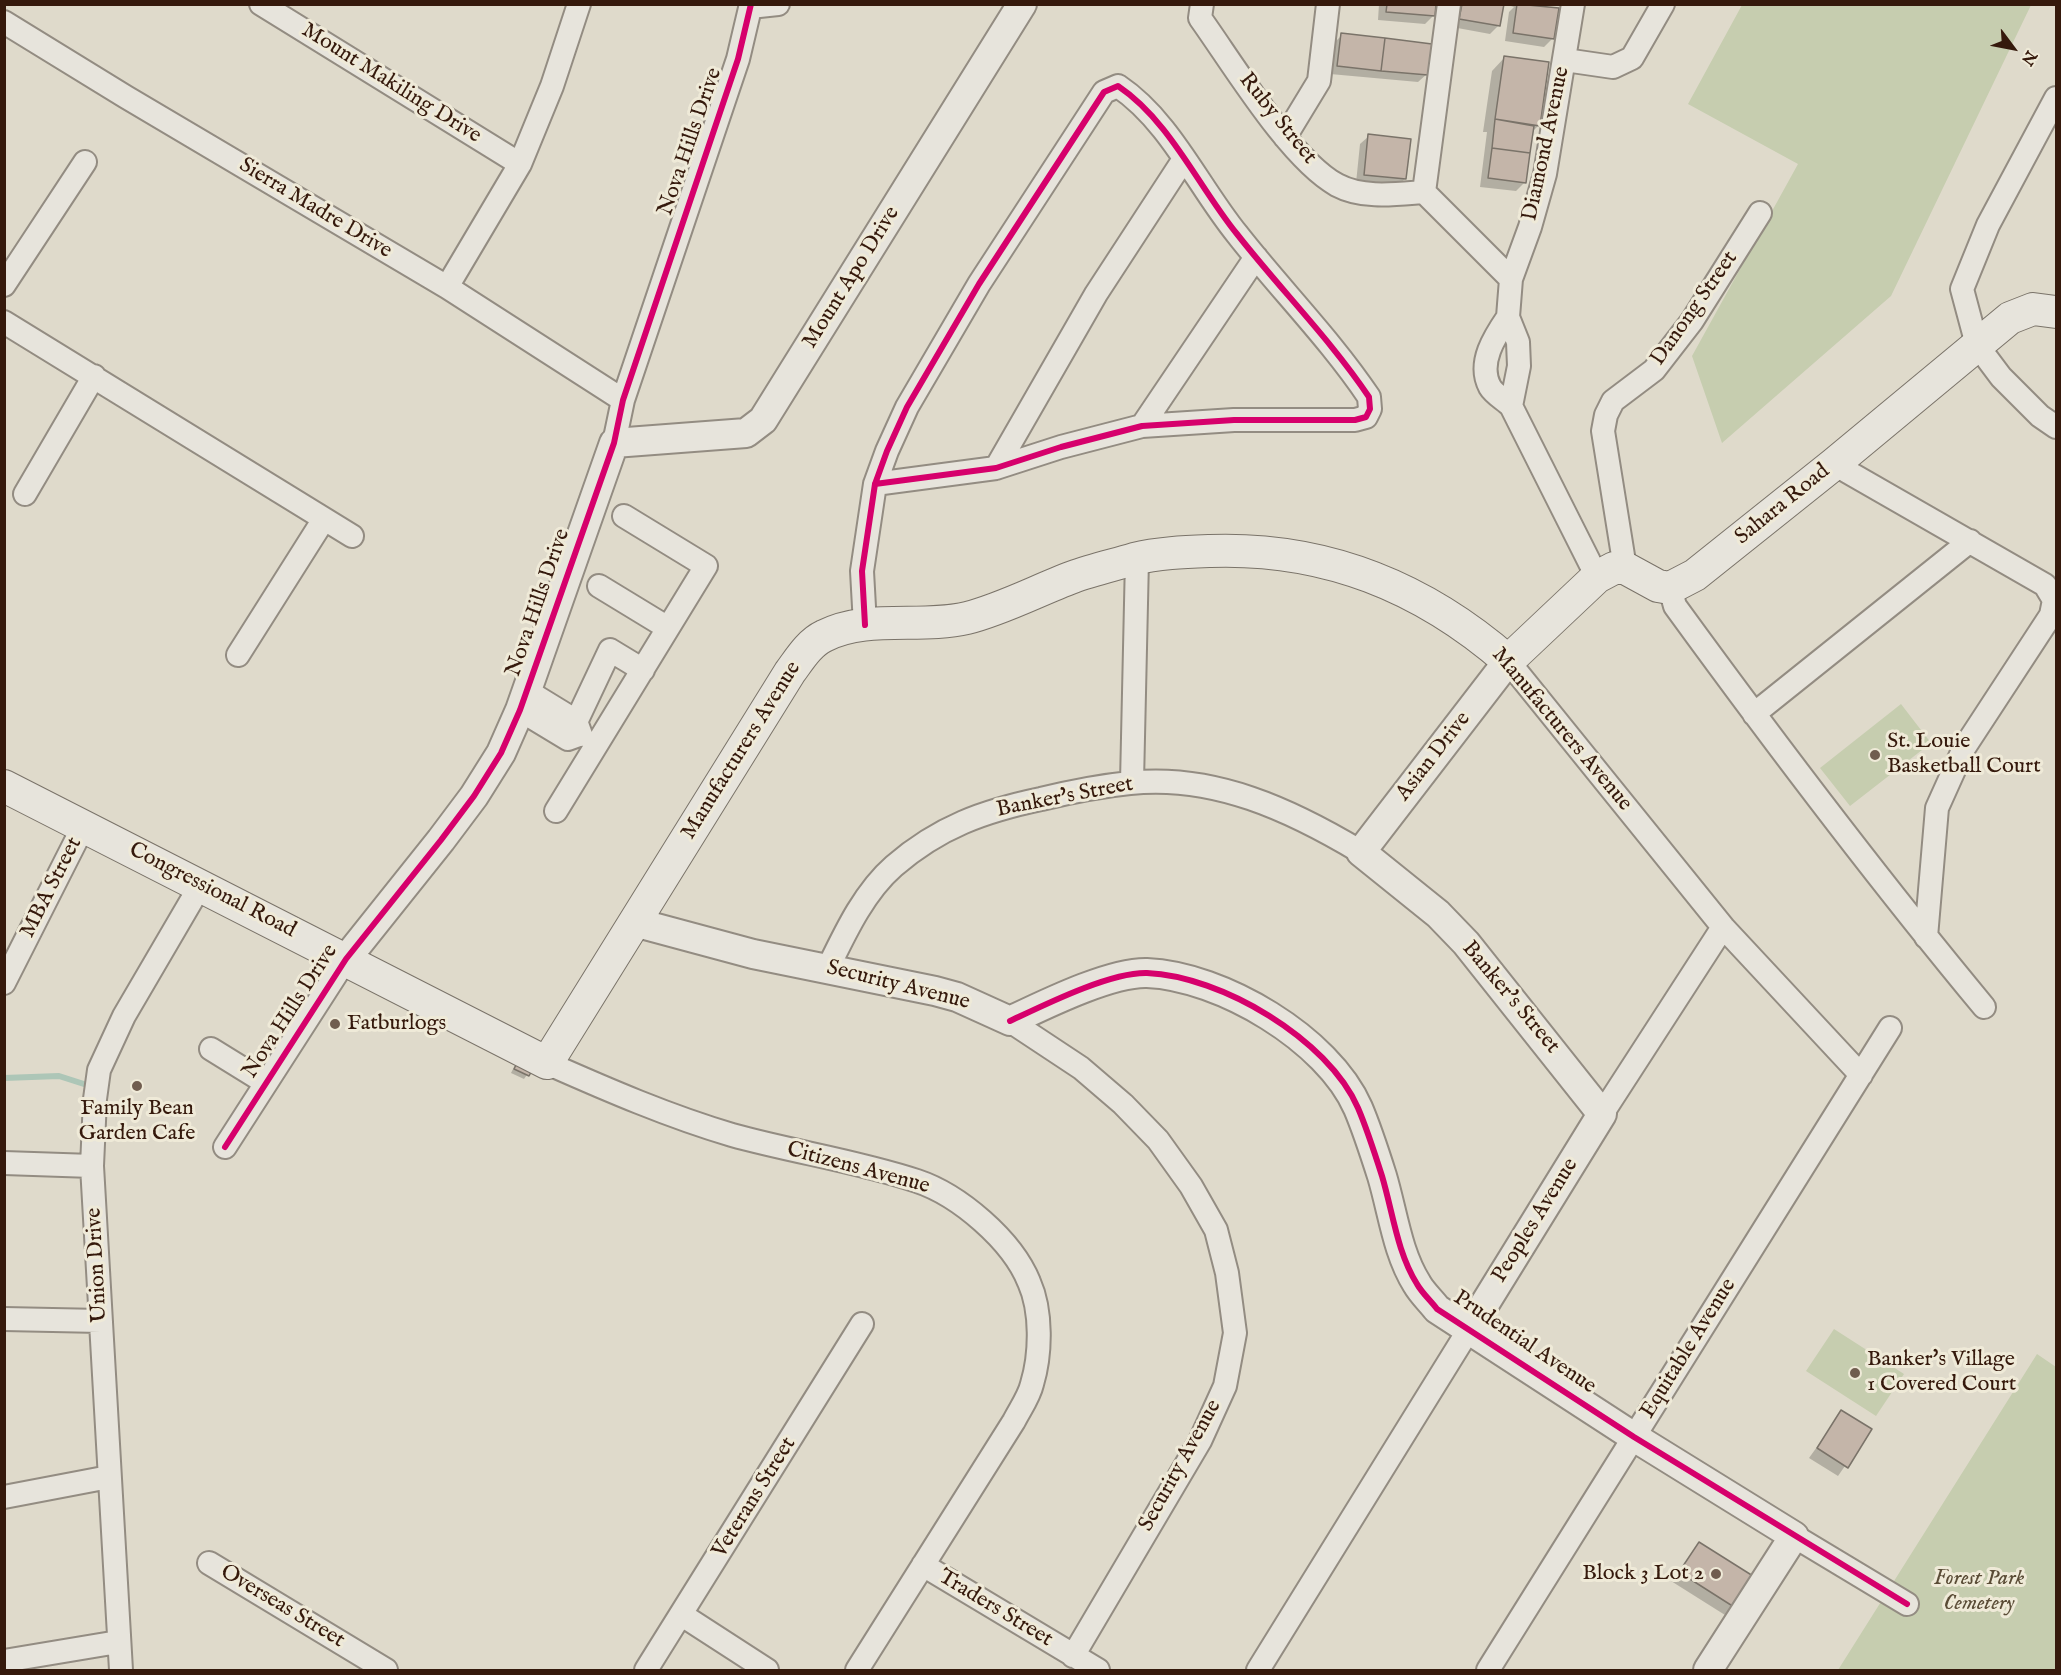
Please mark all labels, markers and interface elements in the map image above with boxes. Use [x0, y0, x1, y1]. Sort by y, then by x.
street label: Mount Makiling Drive [296, 18, 486, 150]
north arrow [1983, 18, 2043, 78]
text: N [2016, 46, 2040, 69]
street label: Diamond Avenue [1518, 64, 1576, 224]
street label: Nova Hills Drive [653, 65, 729, 219]
street label: Ruby Street [1232, 68, 1322, 170]
street label: Sierra Madre Drive [234, 153, 396, 265]
street label: Mount Apo Drive [798, 202, 906, 354]
street label: Danong Street [1646, 247, 1744, 371]
street label: Sahara Road [1730, 459, 1836, 551]
street label: Nova Hills Drive [501, 526, 577, 680]
street label: Manufacturers Avenue [1485, 643, 1637, 817]
street label: Manufacturers Avenue [676, 657, 808, 845]
street label: Asian Drive [1391, 707, 1477, 807]
place label: St. Louie Basketball Court [1887, 729, 2041, 780]
marker: St. Louie Basketball Court [1868, 748, 1882, 762]
street label: Banker's Street [994, 772, 1136, 824]
street label: MBA Street [15, 833, 89, 943]
street label: Congressional Road [124, 837, 300, 945]
street label: Banker's Street [1455, 936, 1565, 1060]
street label: Nova Hills Drive [238, 940, 344, 1084]
street label: Security Avenue [824, 955, 972, 1017]
place label: Fatburlogs [347, 1011, 446, 1037]
marker: Fatburlogs [328, 1017, 342, 1031]
marker: Family Bean Garden Cafe [130, 1079, 144, 1093]
place label: Family Bean Garden Cafe [79, 1096, 195, 1148]
street label: Citizens Avenue [784, 1137, 932, 1201]
street label: Peoples Avenue [1487, 1154, 1585, 1288]
street label: Union Drive [82, 1207, 114, 1323]
street label: Equitable Avenue [1635, 1274, 1743, 1424]
street label: Prudential Avenue [1448, 1285, 1600, 1401]
place label: Banker's Village 1 Covered Court [1867, 1347, 2016, 1398]
marker: Banker's Village 1 Covered Court [1848, 1366, 1862, 1380]
street label: Security Avenue [1134, 1396, 1228, 1536]
street label: Veterans Street [707, 1433, 803, 1563]
street label: Overseas Street [215, 1559, 349, 1655]
place label: Block 3 Lot 2 [1582, 1561, 1704, 1587]
street label: Traders Street [933, 1564, 1057, 1654]
park label: Forest Park Cemetery [1934, 1566, 2024, 1618]
marker: Block 3 Lot 2 [1709, 1567, 1723, 1581]

